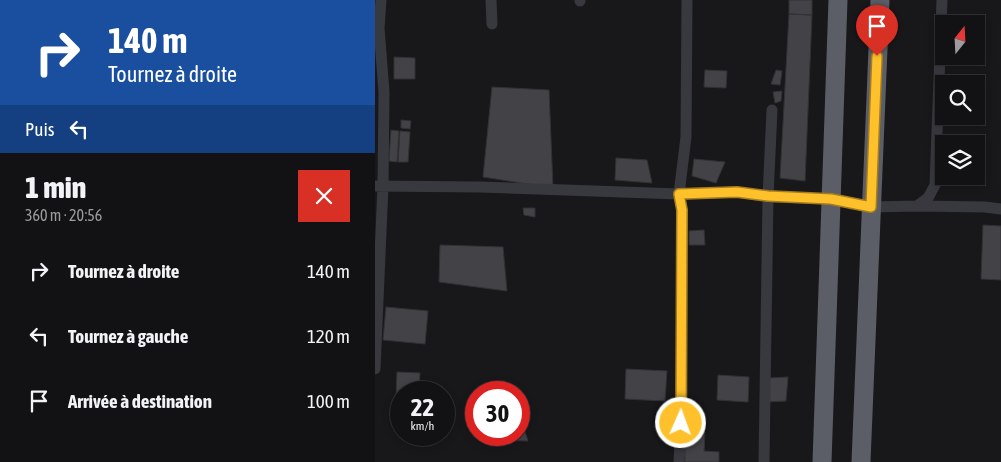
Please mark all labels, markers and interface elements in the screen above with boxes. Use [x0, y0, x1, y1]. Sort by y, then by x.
pin [856, 5, 898, 56]
icon: arrive [863, 12, 891, 40]
north arrow [935, 15, 985, 65]
map controls [935, 15, 985, 185]
icon: right [25, 20, 90, 85]
text: 140 m [108, 20, 187, 60]
text: Tournez à droite [108, 61, 237, 87]
button: search [935, 75, 985, 125]
icon: left [65, 115, 93, 143]
text: Puis [25, 118, 55, 140]
button: layers [935, 135, 985, 185]
text: 1 min [25, 170, 86, 204]
button: close [298, 170, 350, 222]
text: 360 m · 20:56 [25, 206, 102, 224]
icon: right [25, 257, 53, 285]
text: Tournez à droite [68, 260, 179, 282]
text: 140 m [307, 260, 350, 282]
icon: left [25, 322, 53, 350]
text: Tournez à gauche [68, 325, 188, 347]
text: 120 m [307, 325, 350, 347]
speed limit sign: 30 [465, 381, 530, 446]
icon: arrive [25, 387, 53, 415]
text: Arrivée à destination [68, 390, 212, 412]
text: 100 m [307, 390, 350, 412]
text: 22 [411, 393, 434, 421]
position arrow [654, 396, 706, 448]
text: km/h [411, 419, 434, 433]

